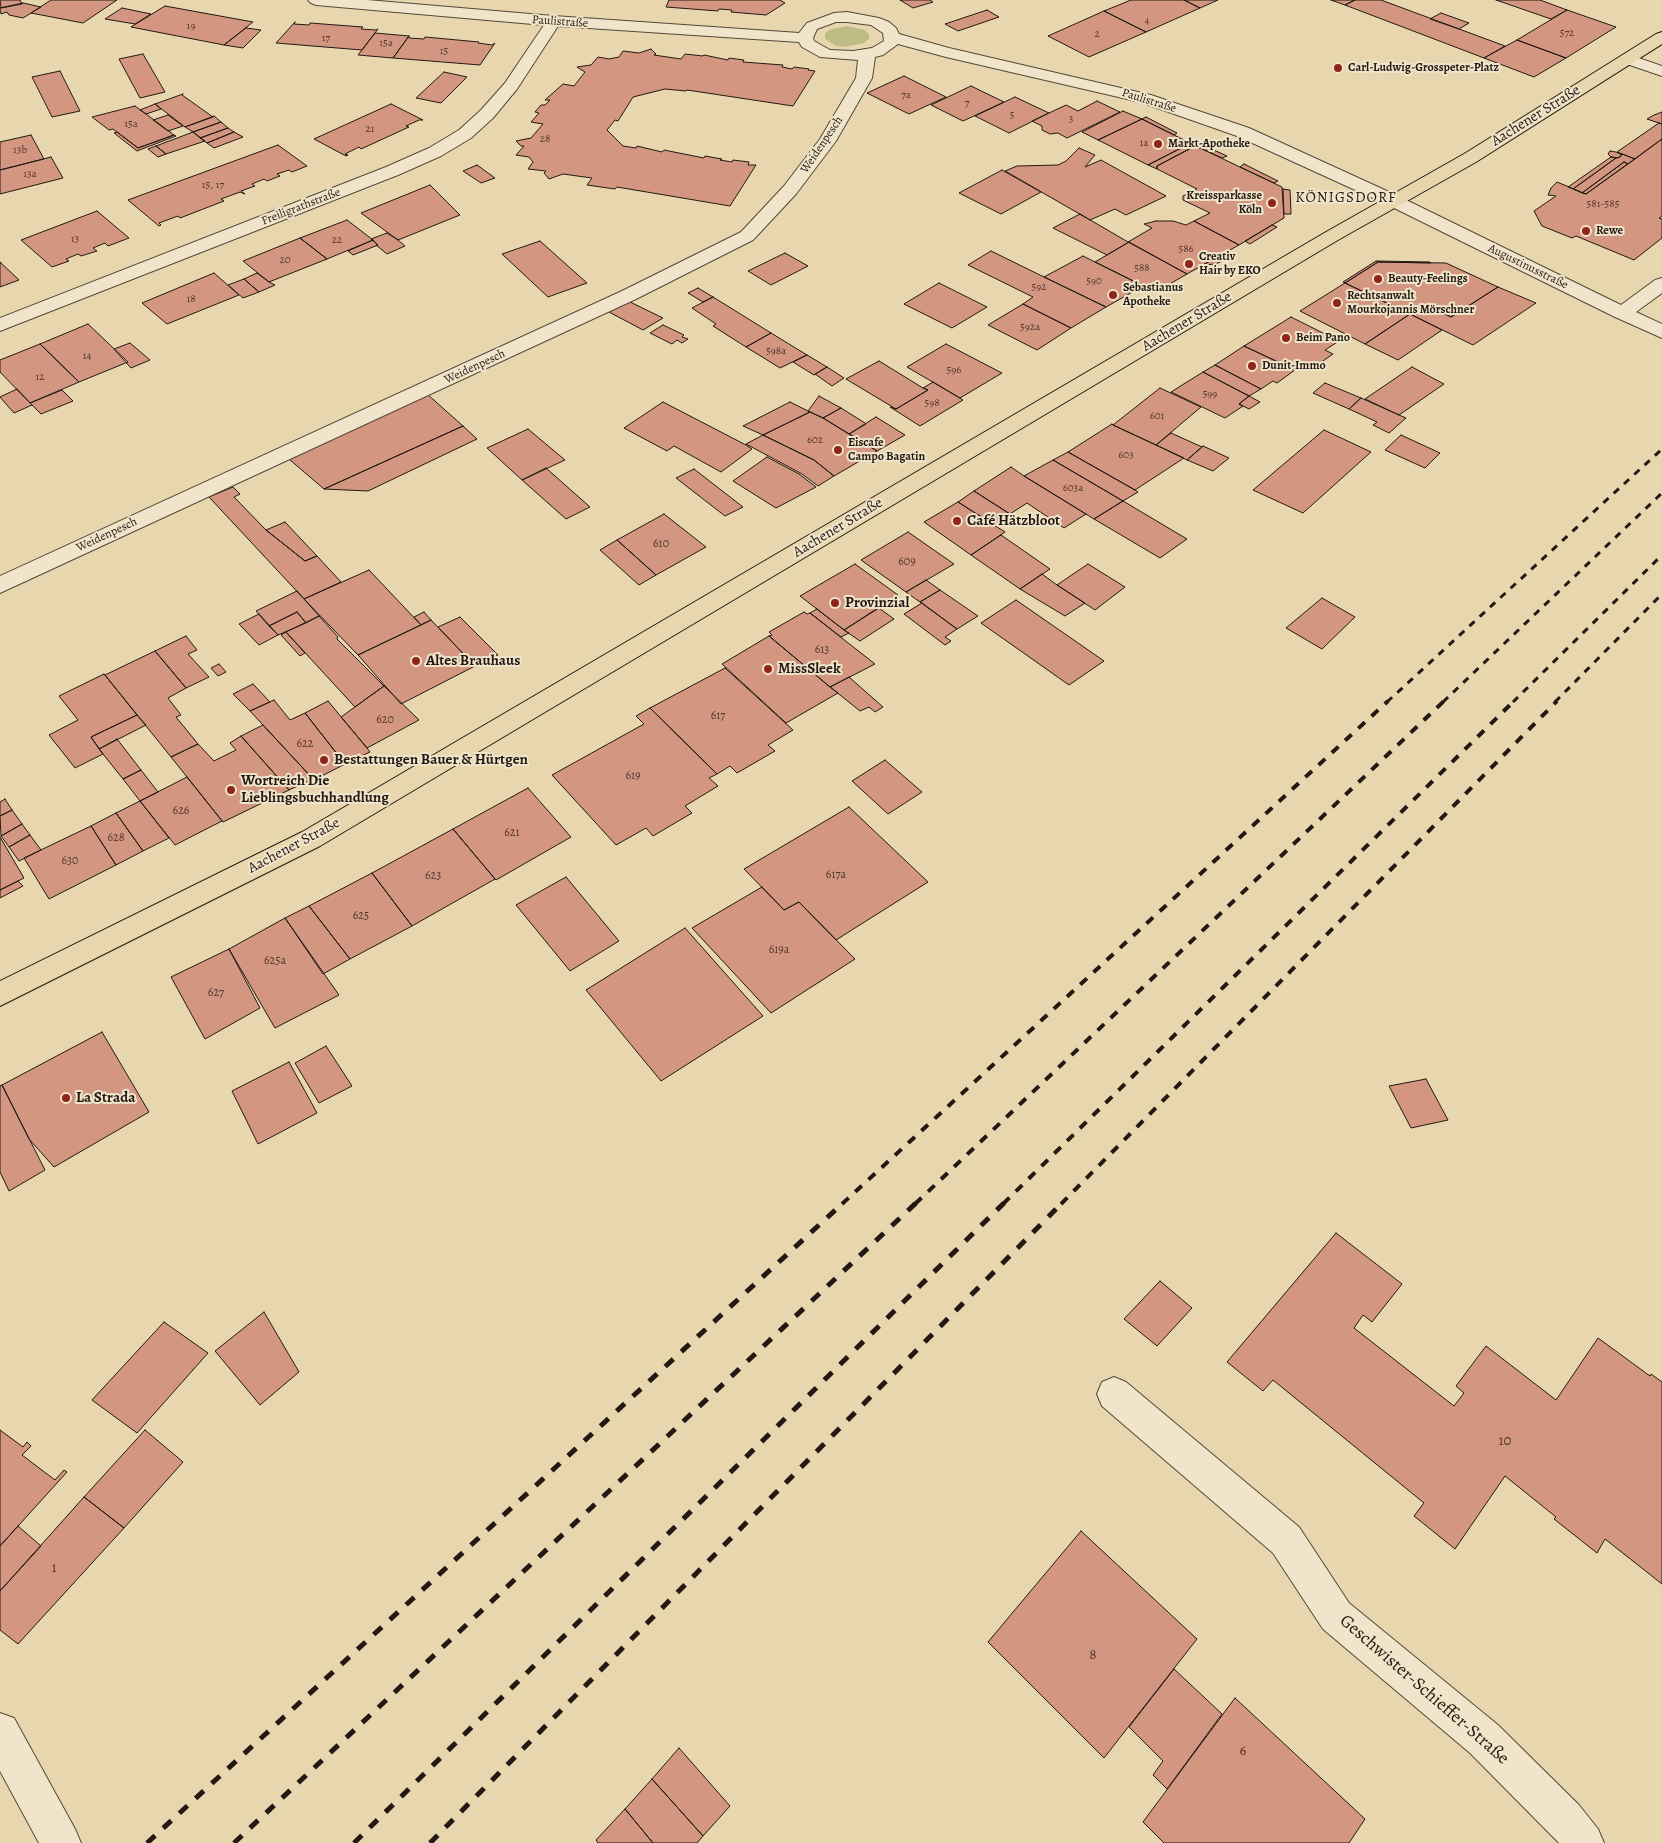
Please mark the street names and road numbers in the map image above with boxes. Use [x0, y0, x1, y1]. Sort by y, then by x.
street label: Paulistraße [532, 13, 588, 31]
street label: Aachener Straße [1488, 81, 1584, 151]
street label: Paulistraße [1120, 86, 1178, 116]
street label: Weidenpesch [798, 114, 846, 176]
street label: Freiligrathstraße [260, 185, 342, 229]
street label: Augustinusstraße [1486, 241, 1570, 293]
street label: Aachener Straße [1139, 288, 1235, 356]
street label: Weidenpesch [442, 347, 508, 387]
street label: Aachener Straße [790, 494, 886, 562]
street label: Weidenpesch [74, 515, 140, 555]
street label: Aachener Straße [245, 814, 343, 878]
street label: Geschwister-Schieffer-Straße [1335, 1610, 1513, 1770]

